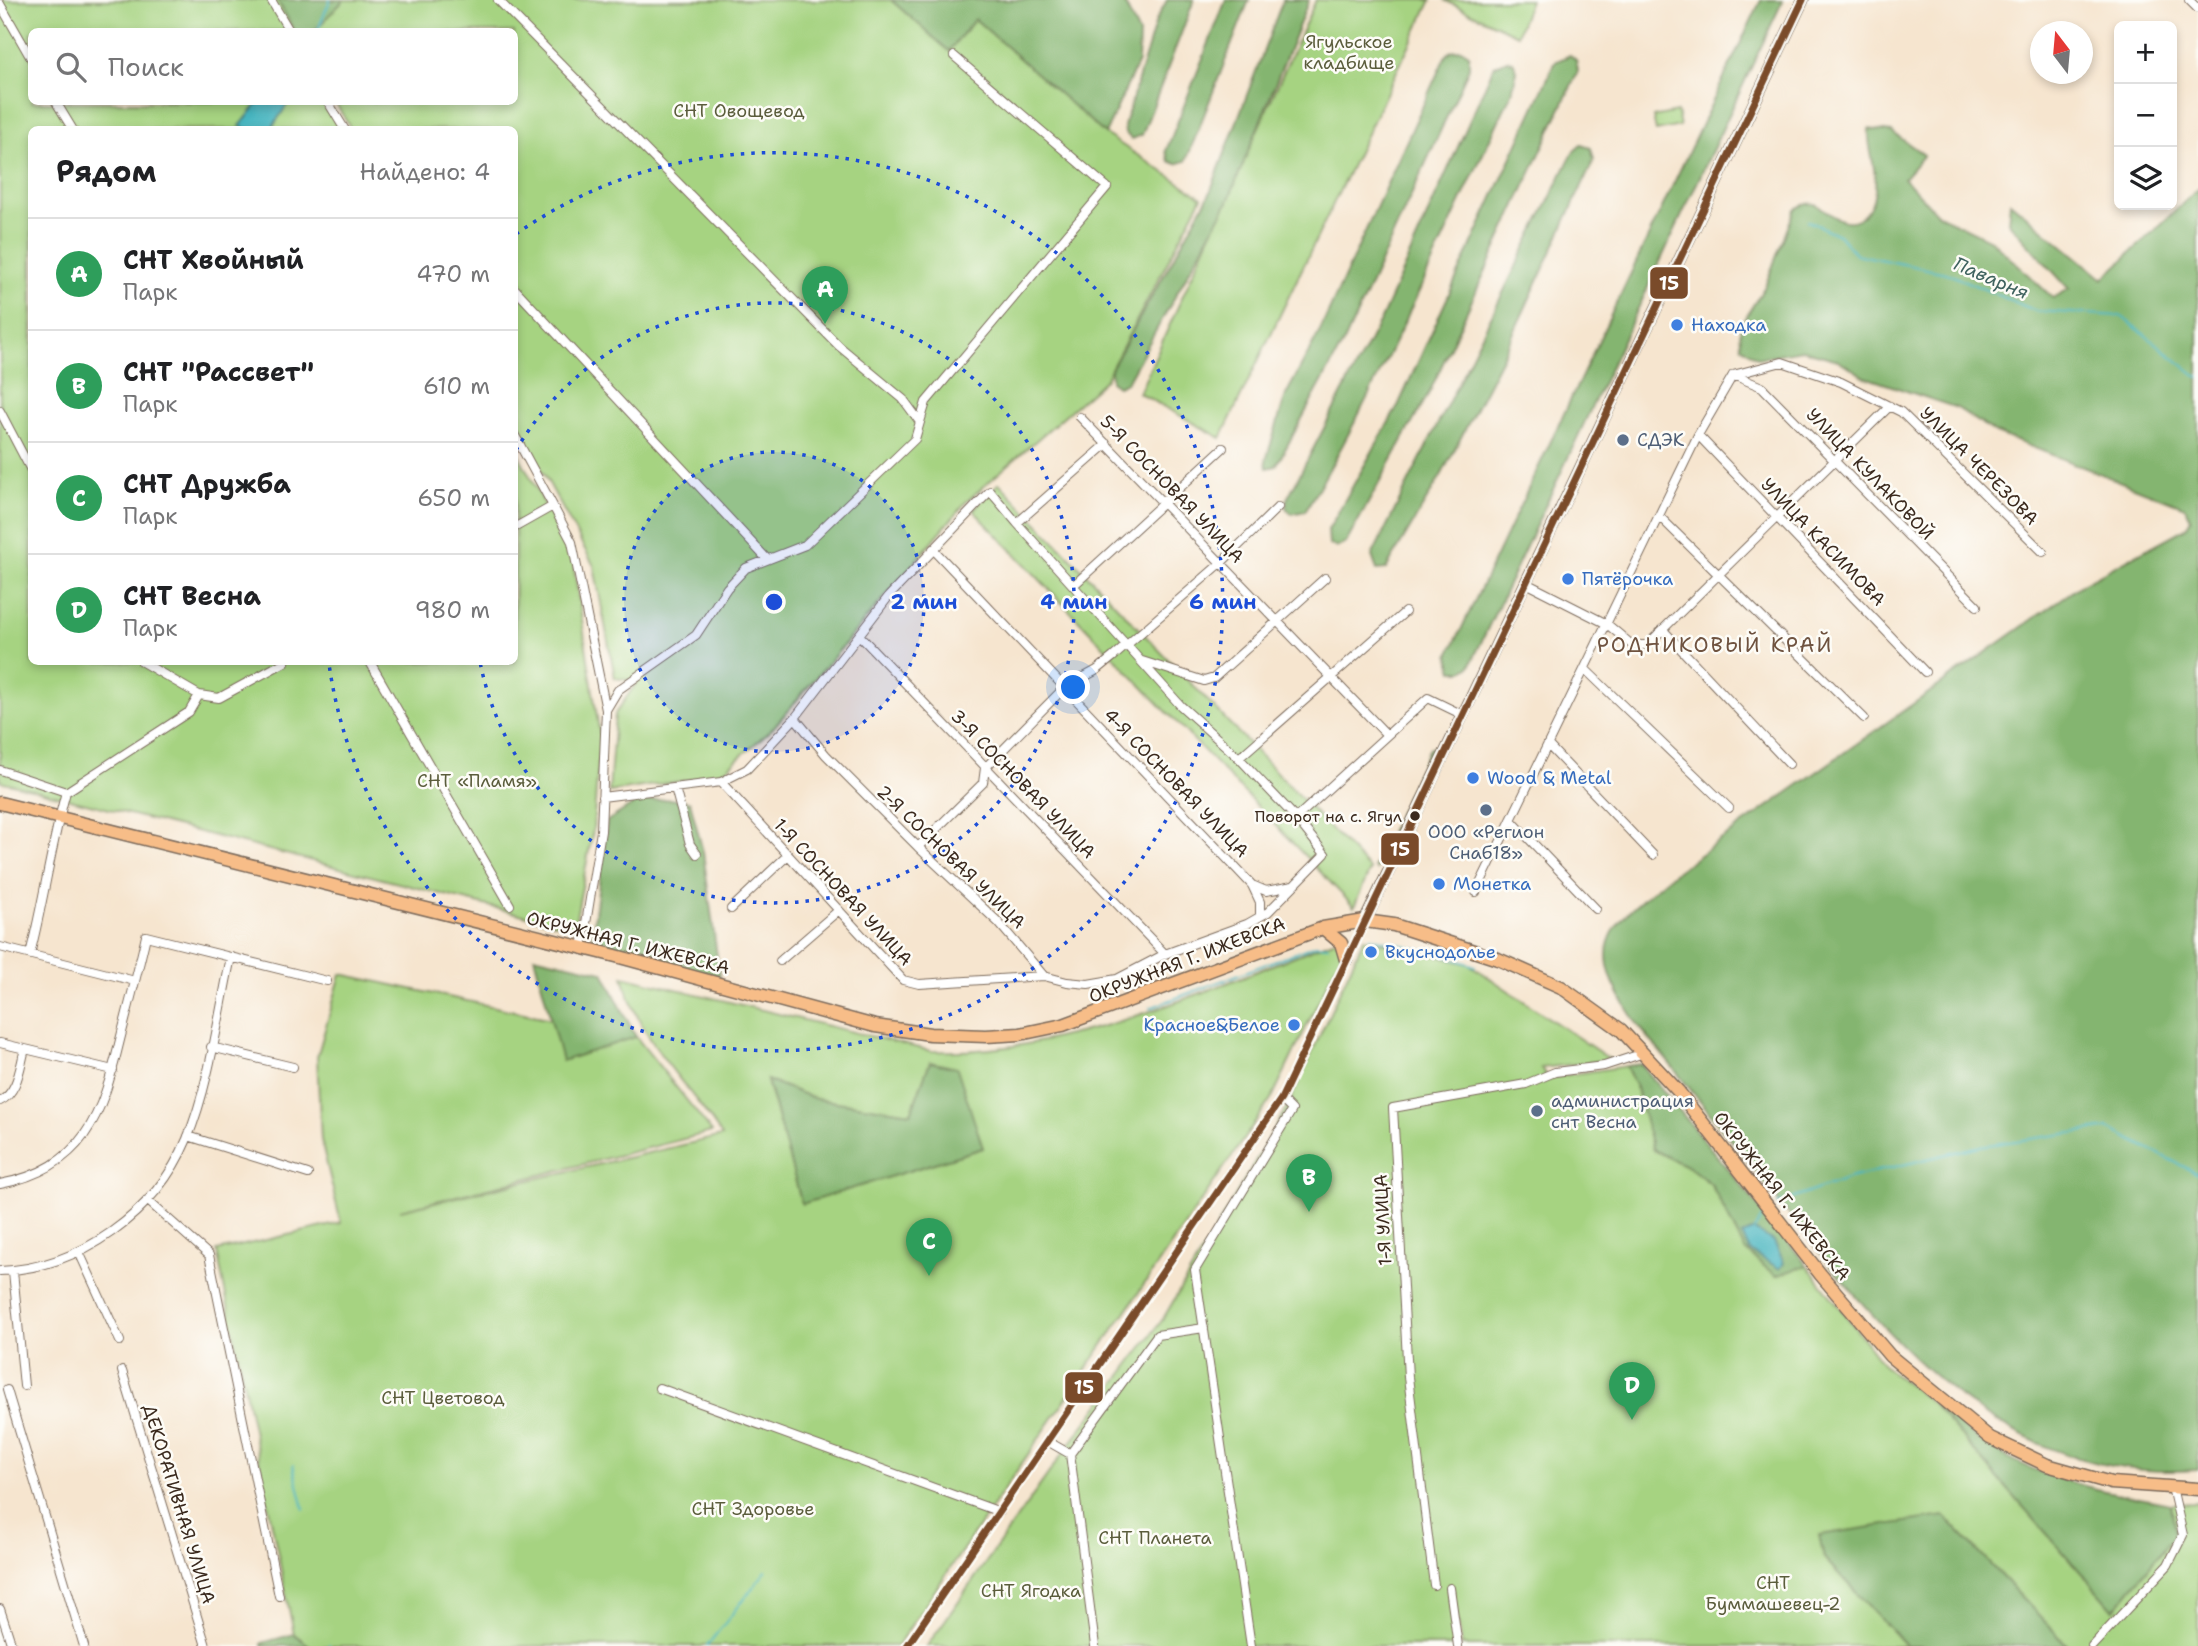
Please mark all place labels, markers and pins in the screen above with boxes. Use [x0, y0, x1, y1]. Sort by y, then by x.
pin: A [802, 266, 848, 324]
place label: Находка [1691, 313, 1766, 337]
marker: Находка [1669, 317, 1685, 333]
place label: СДЭК [1637, 428, 1685, 452]
marker: СДЭК [1615, 432, 1631, 448]
place label: Пятёрочка [1582, 567, 1673, 591]
marker: Пятёрочка [1560, 571, 1576, 587]
centre of rings [762, 590, 786, 614]
place label: Wood & Metal [1487, 766, 1612, 790]
marker: Wood & Metal [1465, 770, 1481, 786]
marker: ООО «Регион Снаб18» [1478, 802, 1494, 818]
place label: Поворот на с. Ягул [1255, 806, 1402, 827]
marker: Поворот на с. Ягул [1408, 809, 1422, 823]
place label: ООО «Регион Снаб18» [1428, 820, 1544, 865]
place label: Монетка [1453, 872, 1531, 896]
marker: Монетка [1431, 876, 1447, 892]
place label: Вкуснодолье [1385, 940, 1496, 964]
marker: Вкуснодолье [1363, 944, 1379, 960]
place label: Красное&Белое [1144, 1013, 1280, 1037]
marker: Красное&Белое [1286, 1017, 1302, 1033]
place label: администрация снт Весна [1551, 1089, 1694, 1134]
marker: администрация снт Весна [1529, 1103, 1545, 1119]
pin: B [1286, 1154, 1332, 1212]
pin: C [906, 1218, 952, 1276]
pin: D [1609, 1362, 1655, 1420]

